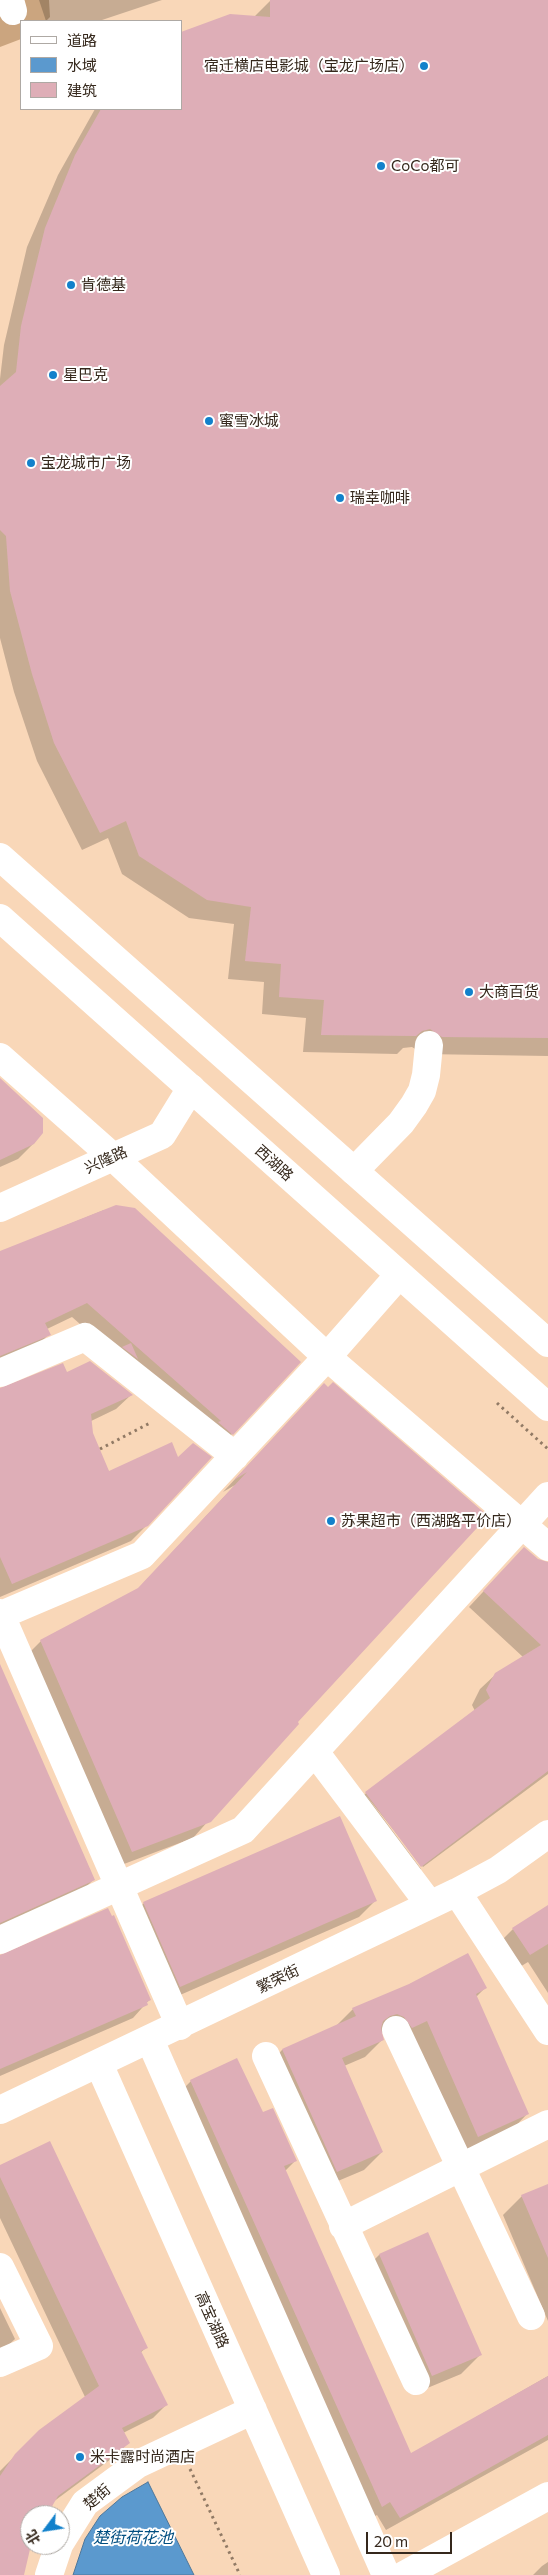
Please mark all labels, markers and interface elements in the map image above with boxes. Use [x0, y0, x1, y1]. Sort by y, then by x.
legend [20, 20, 182, 110]
text: 道路 [67, 31, 97, 49]
text: 水域 [67, 56, 97, 74]
place label: 宿迁横店电影城（宝龙广场店） [204, 57, 414, 75]
marker: 宿迁横店电影城（宝龙广场店） [418, 60, 430, 72]
text: 建筑 [67, 81, 97, 99]
place label: CoCo都可 [391, 157, 459, 175]
marker: CoCo都可 [375, 160, 387, 172]
place label: 肯德基 [81, 276, 126, 294]
marker: 肯德基 [65, 279, 77, 291]
place label: 星巴克 [63, 366, 108, 384]
marker: 星巴克 [47, 369, 59, 381]
place label: 蜜雪冰城 [219, 412, 279, 430]
marker: 蜜雪冰城 [203, 415, 215, 427]
place label: 宝龙城市广场 [41, 454, 131, 472]
marker: 宝龙城市广场 [25, 457, 37, 469]
place label: 瑞幸咖啡 [350, 489, 410, 507]
marker: 瑞幸咖啡 [334, 492, 346, 504]
place label: 大商百货 [479, 983, 539, 1001]
marker: 大商百货 [463, 986, 475, 998]
street label: 西湖路 [251, 1141, 297, 1185]
street label: 兴隆路 [82, 1143, 130, 1177]
place label: 苏果超市（西湖路平价店） [341, 1512, 521, 1530]
marker: 苏果超市（西湖路平价店） [325, 1515, 337, 1527]
street label: 繁荣街 [254, 1961, 302, 1997]
street label: 高宝湖路 [192, 2289, 232, 2351]
place label: 米卡露时尚酒店 [90, 2448, 195, 2466]
marker: 米卡露时尚酒店 [74, 2451, 86, 2463]
street label: 楚街 [80, 2480, 114, 2514]
north arrow [20, 2505, 70, 2555]
scale bar [368, 2522, 454, 2554]
text: 北 [22, 2527, 43, 2548]
water label: 楚街荷花池 [93, 2528, 173, 2548]
text: 20 m [374, 2532, 408, 2550]

